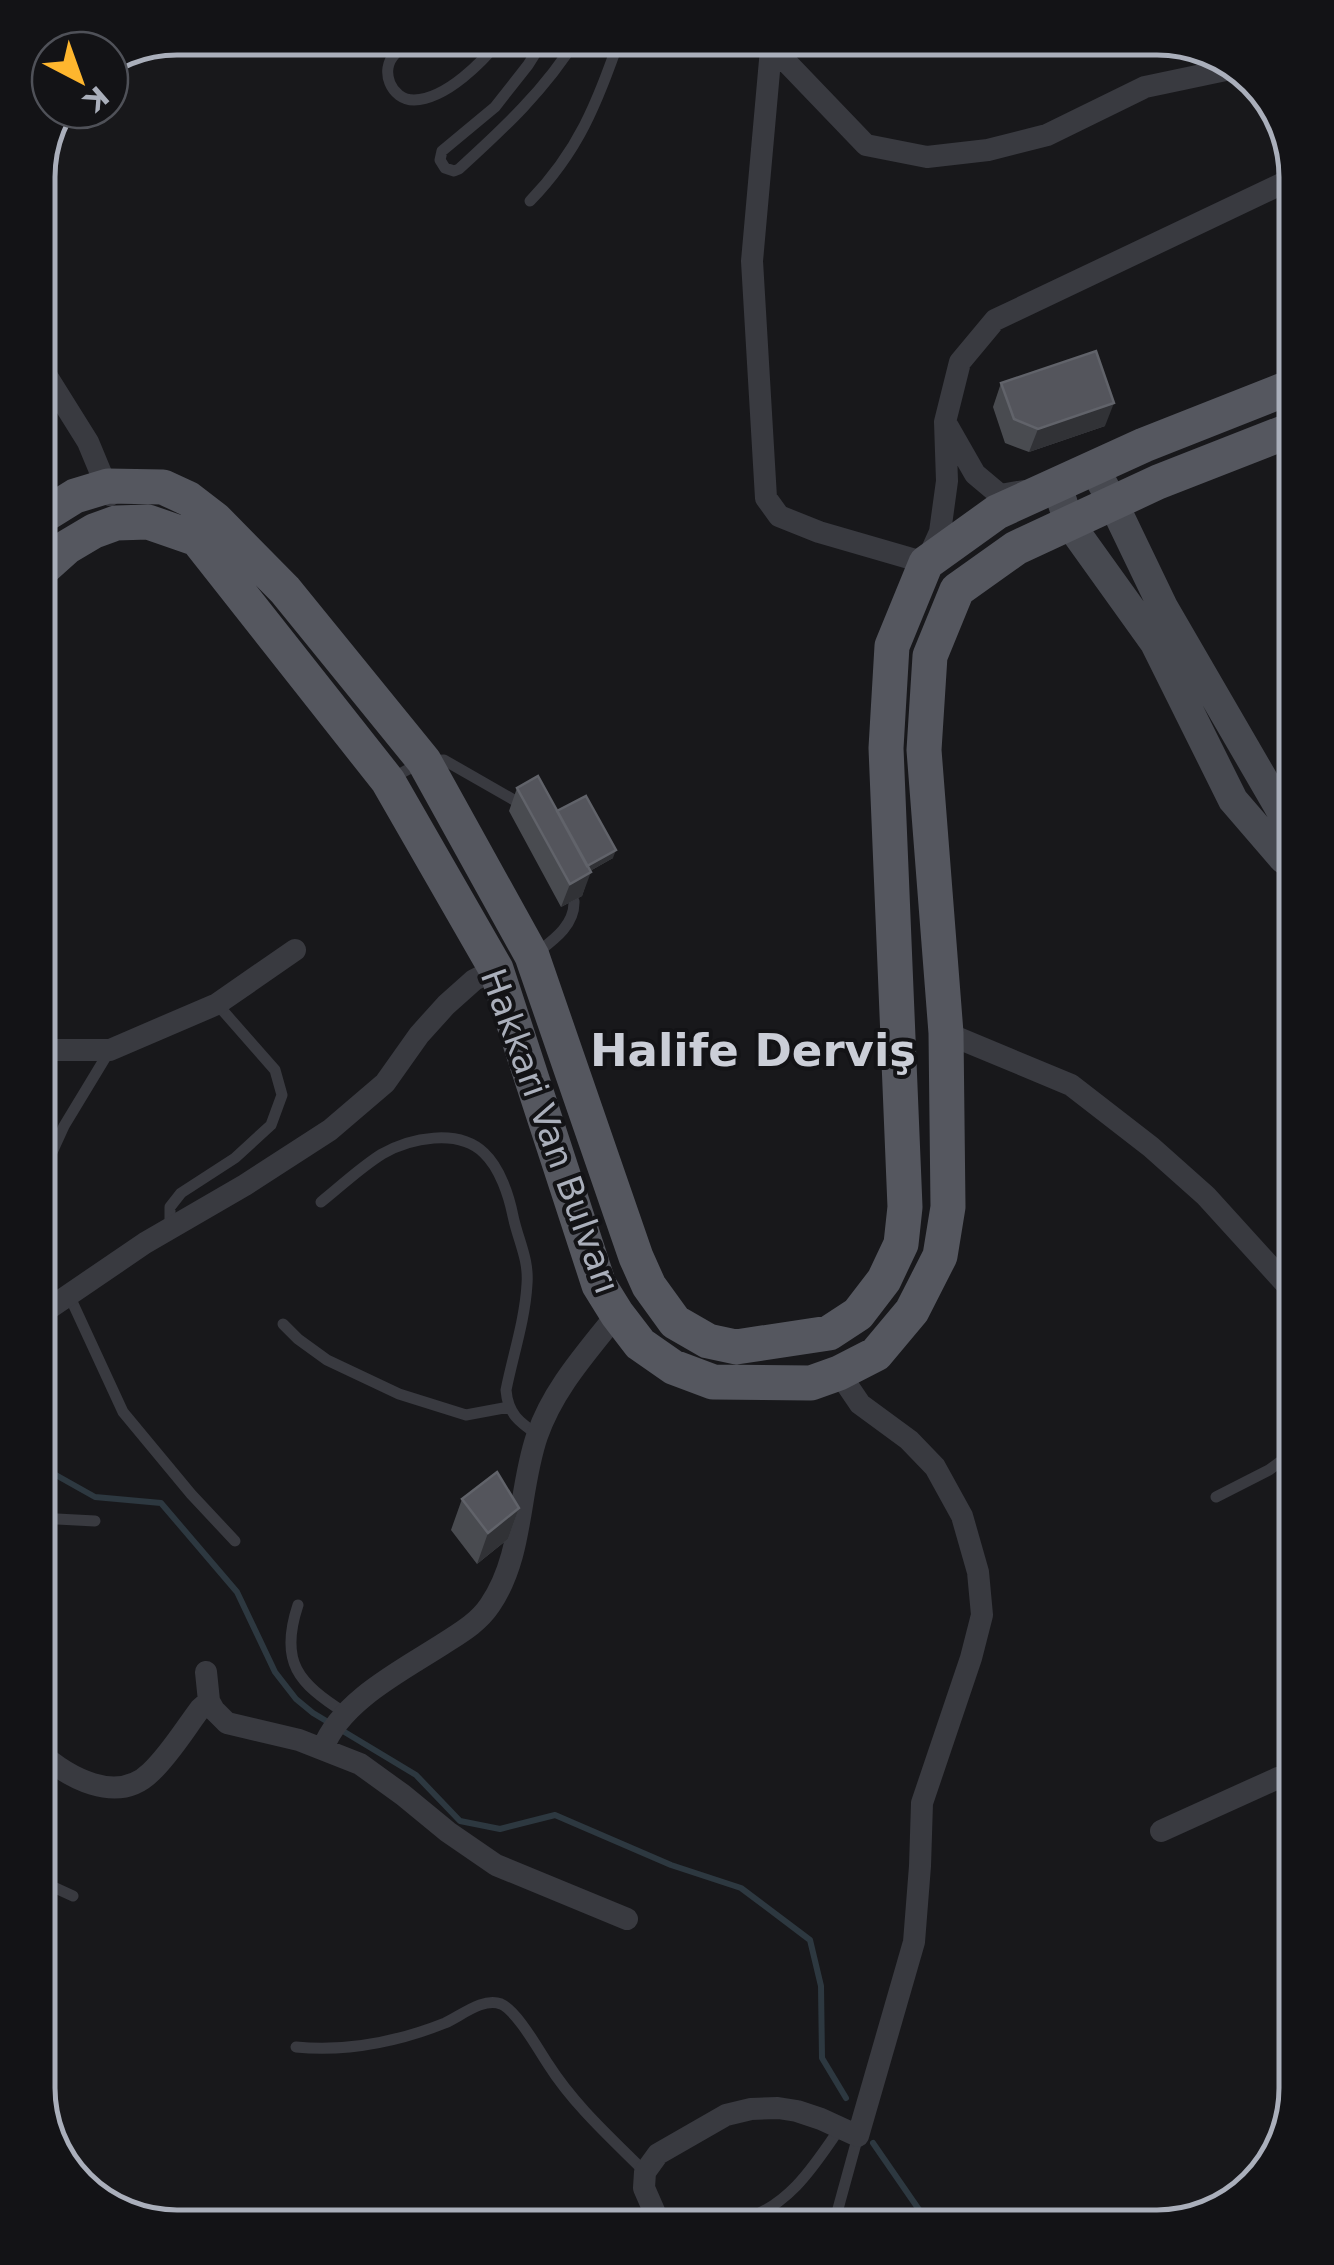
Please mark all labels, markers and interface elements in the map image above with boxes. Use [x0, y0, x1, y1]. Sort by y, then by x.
north arrow [30, 30, 130, 130]
text: K [76, 79, 115, 119]
street label: Hakkari Van Bulvarı [473, 963, 627, 1299]
district label: Halife Derviş [590, 1024, 916, 1077]

